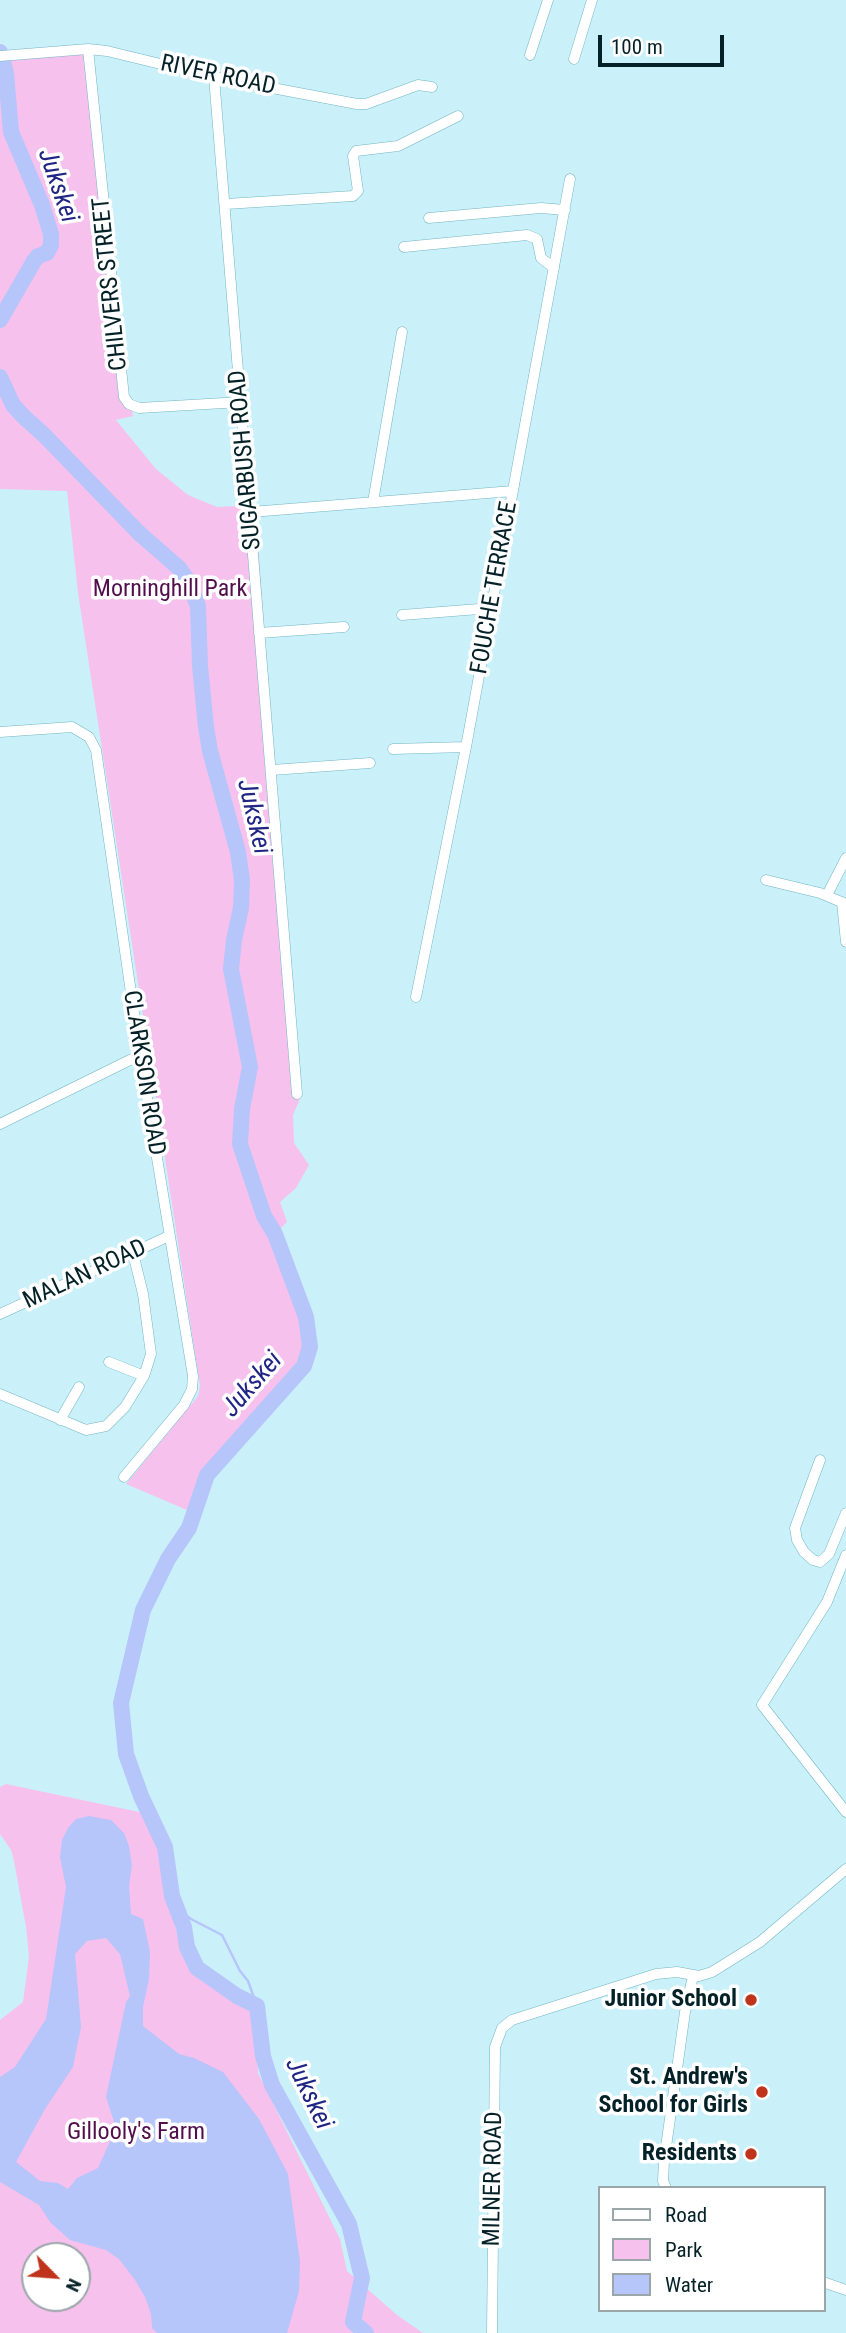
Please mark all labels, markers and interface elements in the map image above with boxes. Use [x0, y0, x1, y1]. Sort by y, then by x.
scale bar [601, 21, 727, 65]
text: 100 m [611, 35, 663, 59]
street label: RIVER ROAD [158, 50, 278, 102]
water label: Jukskei [30, 145, 84, 227]
street label: CHILVERS STREET [88, 196, 134, 372]
street label: SUGARBUSH ROAD [224, 369, 268, 551]
street label: FOUCHE TERRACE [466, 500, 524, 676]
park label: Morninghill Park [93, 576, 247, 604]
water label: Jukskei [229, 776, 277, 858]
street label: CLARKSON ROAD [116, 988, 170, 1158]
street label: MALAN ROAD [19, 1234, 151, 1316]
water label: Jukskei [216, 1346, 290, 1424]
place label: Junior School [604, 1986, 737, 2014]
marker: Junior School [743, 1992, 759, 2008]
water label: Jukskei [277, 2053, 339, 2135]
place label: St. Andrew's School for Girls [598, 2064, 748, 2120]
marker: St. Andrew's School for Girls [754, 2084, 770, 2100]
street label: MILNER ROAD [478, 2111, 510, 2247]
park label: Gillooly's Farm [67, 2119, 205, 2147]
place label: Residents [642, 2140, 737, 2168]
marker: Residents [743, 2146, 759, 2162]
legend [598, 2186, 825, 2312]
text: Road [665, 2203, 707, 2227]
text: Park [665, 2238, 702, 2262]
north arrow [21, 2242, 91, 2312]
text: Water [665, 2273, 713, 2297]
text: N [61, 2275, 87, 2295]

